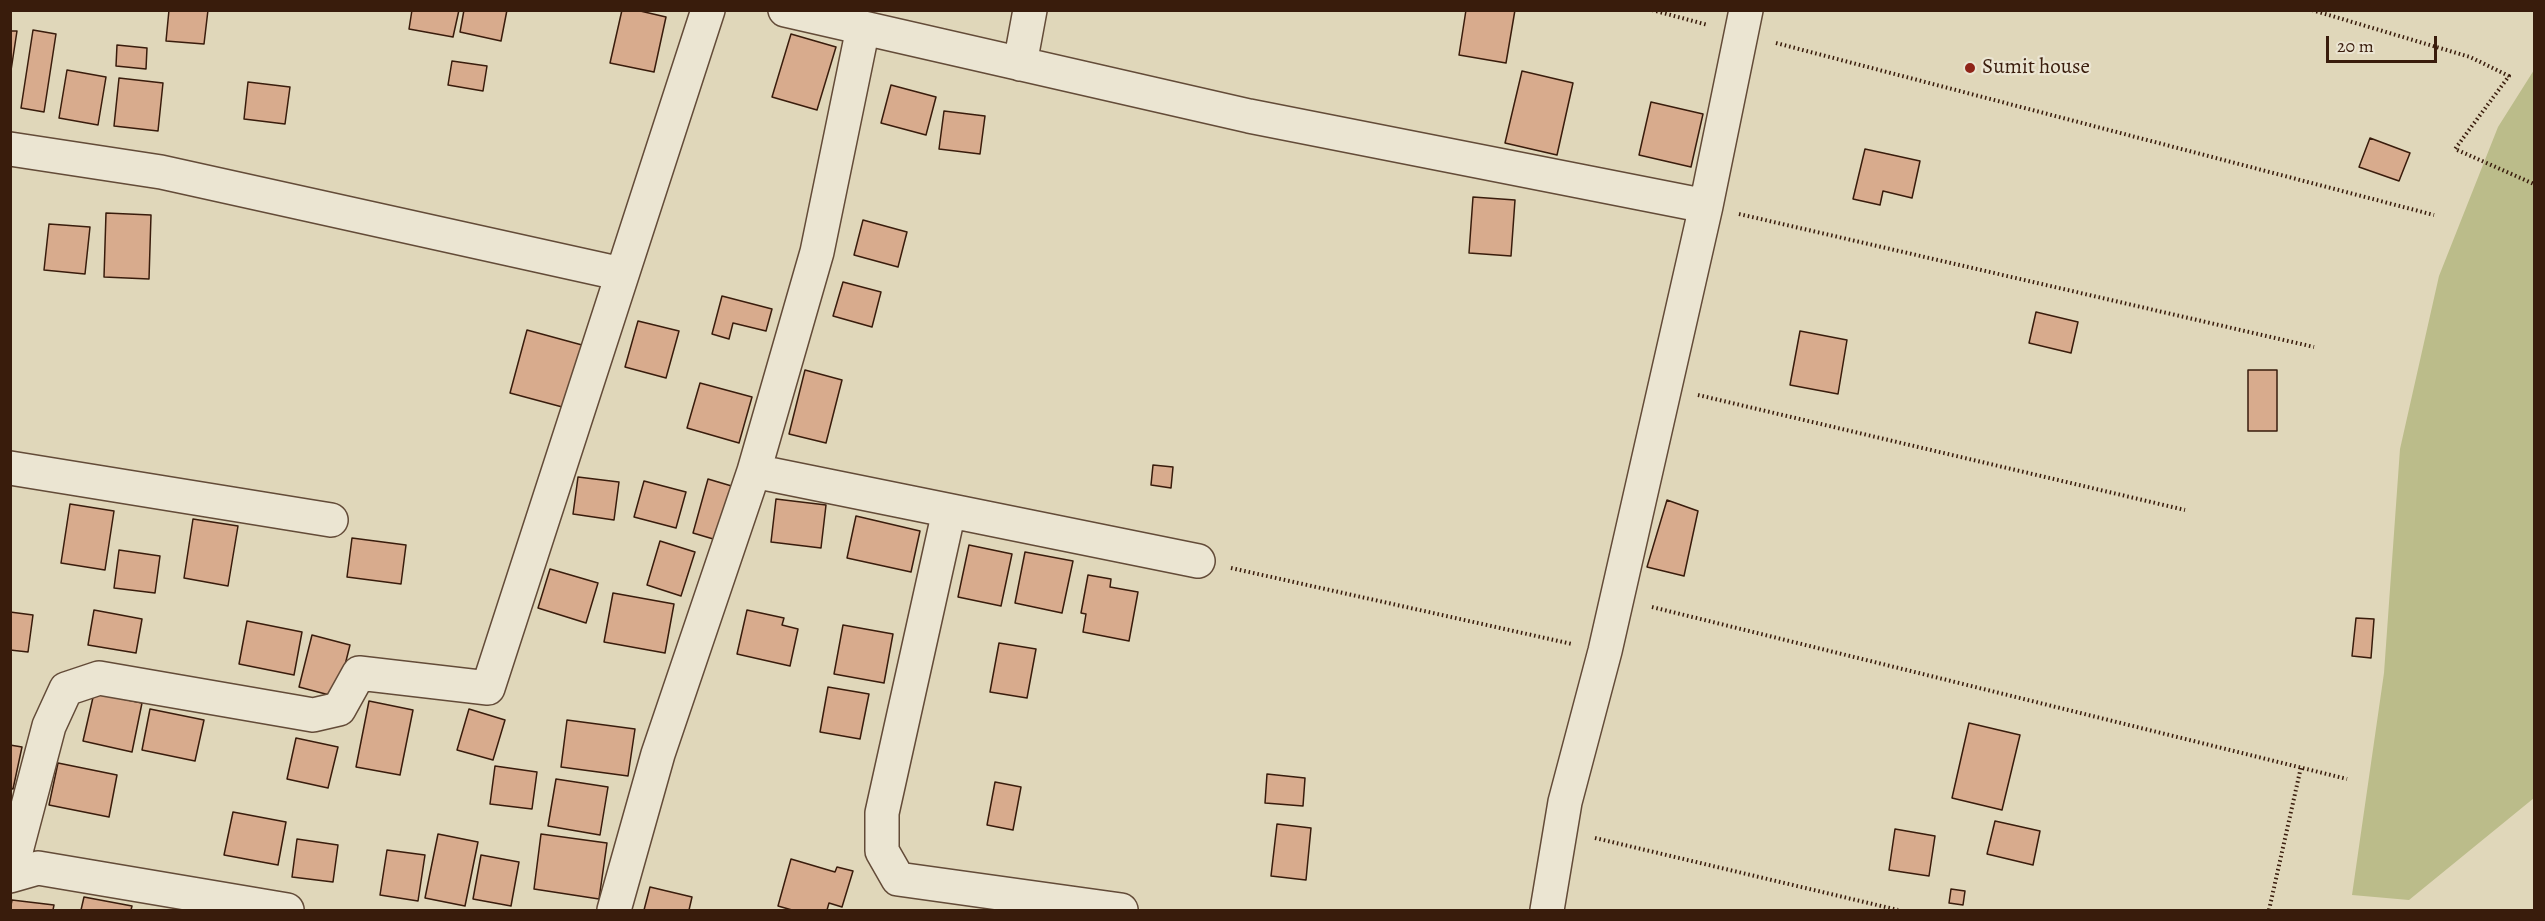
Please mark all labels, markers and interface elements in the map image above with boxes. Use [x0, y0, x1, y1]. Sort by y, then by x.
scale bar [2329, 24, 2440, 62]
text: 20 m [2337, 34, 2374, 58]
place label: Sumit house [1982, 55, 2090, 81]
marker: Sumit house [1963, 61, 1977, 75]

